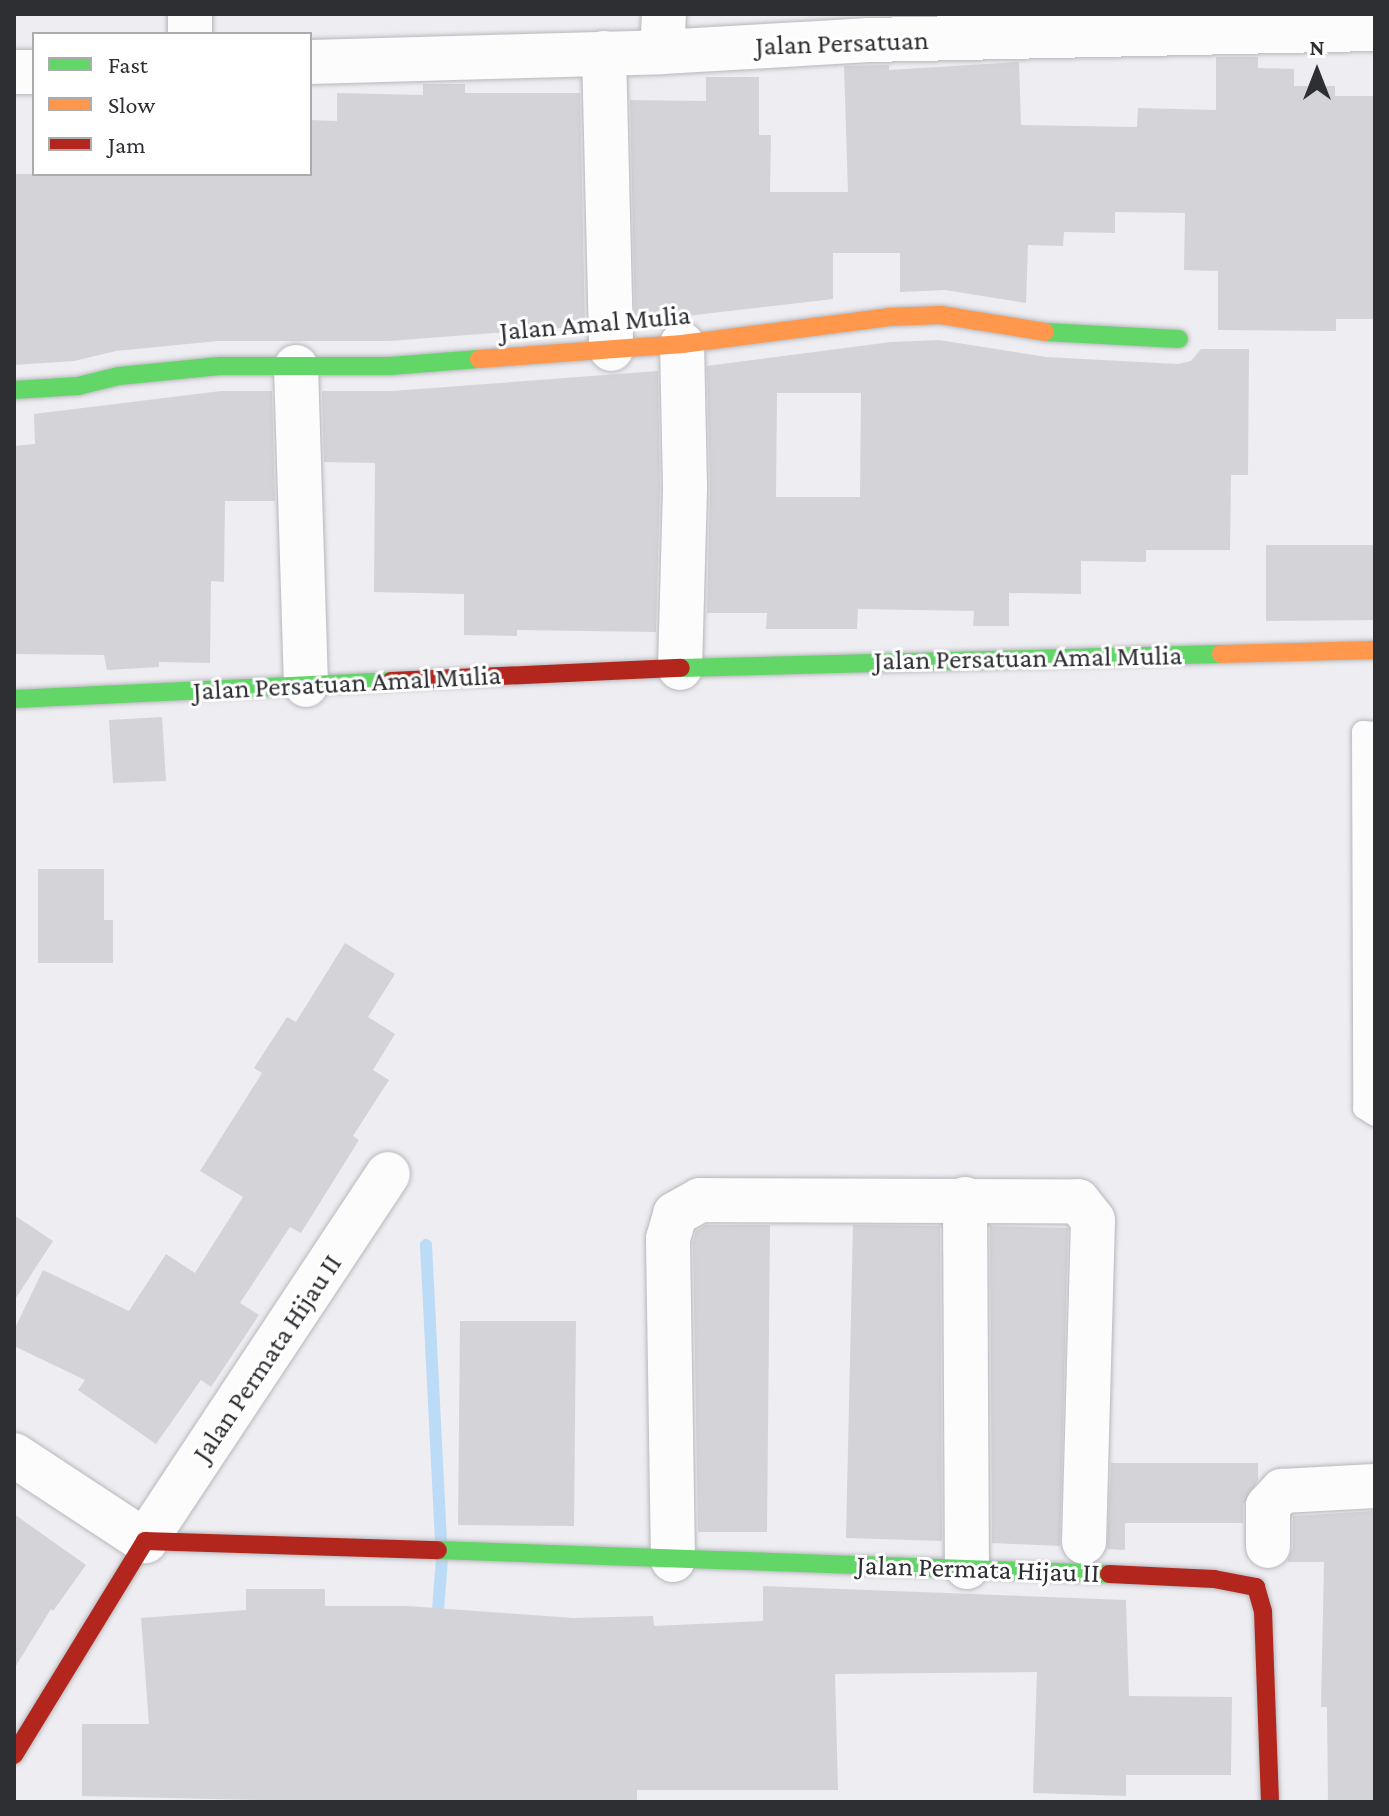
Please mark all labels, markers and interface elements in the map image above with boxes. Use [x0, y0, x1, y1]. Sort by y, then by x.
street label: Jalan Persatuan [755, 23, 929, 63]
legend [32, 32, 312, 176]
north arrow [1277, 32, 1357, 112]
text: N [1310, 35, 1325, 60]
text: Fast [108, 51, 148, 78]
text: Slow [108, 91, 155, 118]
text: Jam [108, 131, 146, 158]
street label: Jalan Amal Mulia [498, 298, 692, 348]
street label: Jalan Persatuan Amal Mulia [873, 639, 1183, 677]
street label: Jalan Persatuan Amal Mulia [192, 658, 502, 708]
street label: Jalan Permata Hijau II [185, 1248, 349, 1468]
street label: Jalan Permata Hijau II [856, 1548, 1100, 1590]

